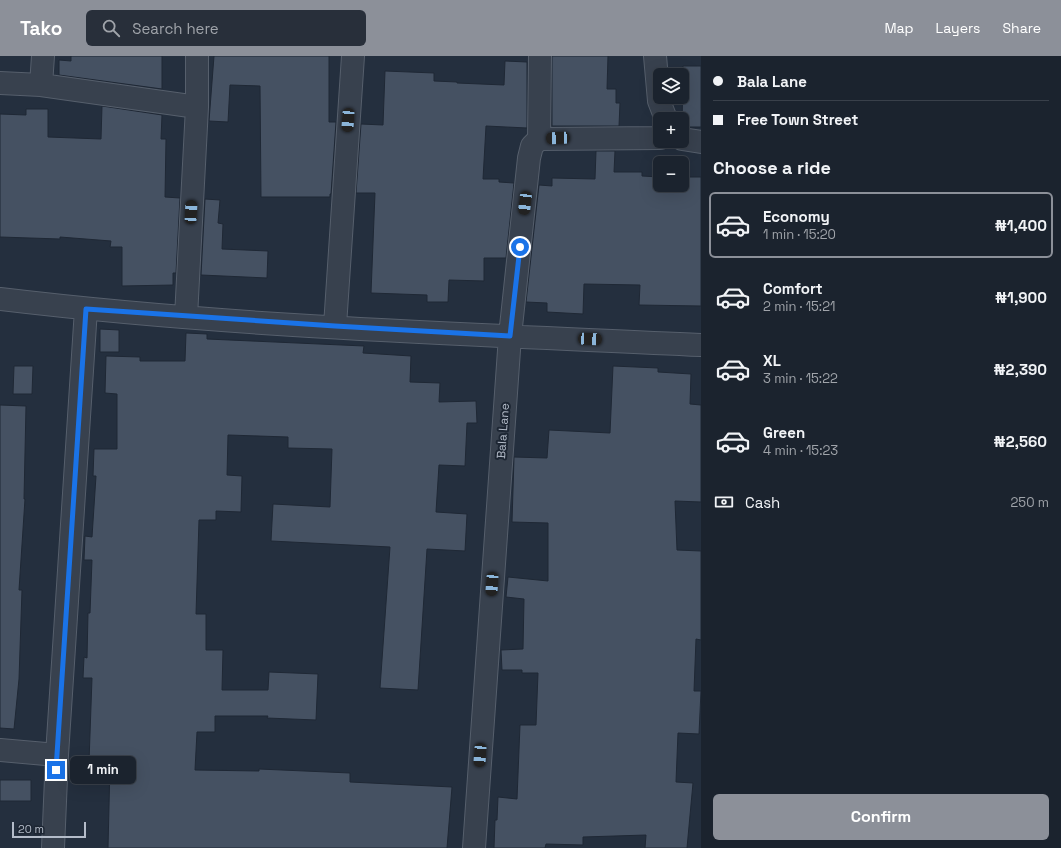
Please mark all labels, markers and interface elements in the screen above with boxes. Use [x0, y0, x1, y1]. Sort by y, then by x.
search box [86, 10, 366, 46]
text: Tako [20, 16, 62, 41]
icon: search [100, 17, 122, 39]
text: Search here [132, 19, 219, 38]
text: Map [884, 19, 914, 37]
text: Layers [936, 19, 980, 37]
text: Share [1002, 19, 1041, 37]
map controls [653, 68, 689, 192]
button: layers [653, 68, 689, 104]
text: Bala Lane [737, 72, 807, 91]
car [341, 108, 355, 132]
text: Free Town Street [737, 110, 858, 129]
button: + [653, 112, 689, 148]
car [546, 132, 570, 144]
button: − [653, 156, 689, 192]
text: Choose a ride [713, 156, 831, 179]
car [518, 190, 532, 216]
car [184, 200, 198, 224]
icon: car [715, 207, 751, 243]
text: Economy [763, 207, 830, 226]
text: ₦1,400 [995, 216, 1047, 235]
text: 1 min · 15:20 [763, 226, 836, 243]
route start [511, 238, 529, 256]
icon: car [715, 279, 751, 315]
text: Comfort [763, 279, 823, 298]
text: ₦1,900 [995, 288, 1047, 307]
text: 2 min · 15:21 [763, 298, 835, 315]
car [578, 332, 602, 346]
icon: car [715, 351, 751, 387]
text: XL [763, 351, 781, 370]
text: ₦2,390 [993, 360, 1047, 379]
text: 3 min · 15:22 [763, 370, 838, 387]
street label: Bala Lane [493, 403, 513, 459]
icon: car [715, 423, 751, 459]
text: Green [763, 423, 805, 442]
text: ₦2,560 [994, 432, 1047, 451]
text: 4 min · 15:23 [763, 442, 838, 459]
icon: cash [713, 491, 735, 513]
text: Cash [745, 493, 780, 512]
text: 250 m [1011, 494, 1049, 511]
car [485, 572, 499, 596]
car [473, 743, 487, 767]
callout: 1 min [70, 756, 136, 784]
route end [47, 761, 65, 779]
text: 1 min [87, 761, 119, 778]
button: Confirm [713, 794, 1049, 840]
scale bar [12, 820, 86, 839]
text: 20 m [18, 822, 44, 836]

